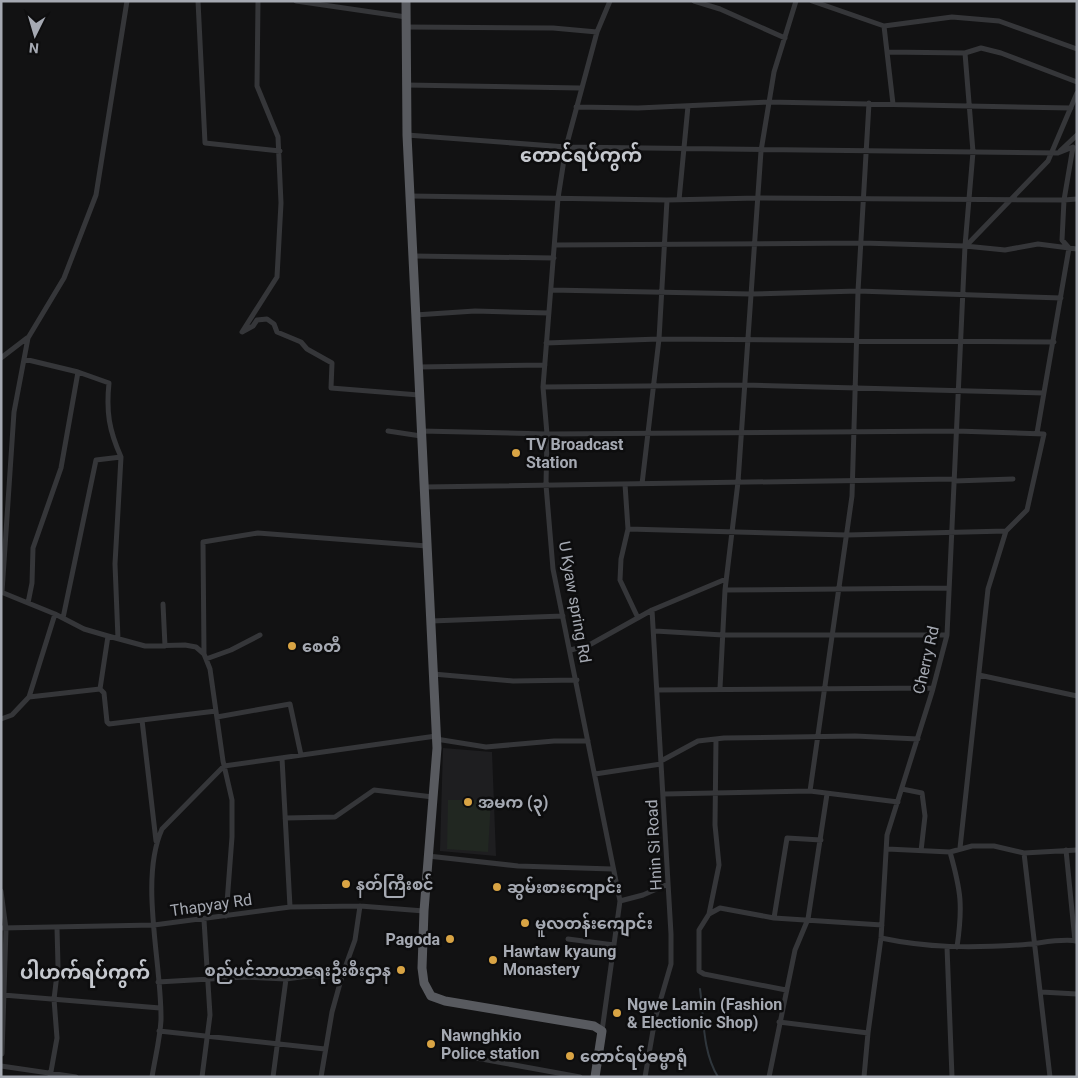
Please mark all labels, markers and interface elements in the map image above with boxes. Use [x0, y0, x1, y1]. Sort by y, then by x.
north arrow [10, 10, 60, 60]
text: N [28, 40, 39, 56]
district label: တောင်ရပ်ကွက် [520, 142, 642, 171]
place label: TV Broadcast Station [526, 435, 624, 472]
marker: TV Broadcast Station [510, 447, 522, 459]
street label: U Kyaw spring Rd [555, 540, 595, 664]
street label: Cherry Rd [909, 624, 943, 696]
place label: စေတီ [302, 635, 341, 656]
marker: စေတီ [286, 640, 298, 652]
place label: အမက (၃) [478, 793, 548, 816]
marker: အမက (၃) [462, 796, 474, 808]
street label: Hnin Si Road [642, 799, 666, 891]
place label: နတ်ကြီးစင် [356, 873, 434, 898]
place label: ဆွမ်းစားကျောင်း [507, 876, 622, 901]
marker: နတ်ကြီးစင် [340, 878, 352, 890]
marker: ဆွမ်းစားကျောင်း [491, 881, 503, 893]
street label: Thapyay Rd [169, 890, 253, 920]
place label: မူလတန်းကျောင်း [535, 912, 653, 937]
marker: မူလတန်းကျောင်း [519, 917, 531, 929]
place label: Pagoda [385, 930, 440, 949]
marker: Pagoda [444, 933, 456, 945]
place label: Hawtaw kyaung Monastery [503, 942, 616, 979]
marker: Hawtaw kyaung Monastery [487, 954, 499, 966]
district label: ပါဟက်ရပ်ကွက် [20, 959, 150, 988]
place label: စည်ပင်သာယာရေးဦးစီးဌာန [205, 959, 391, 984]
marker: စည်ပင်သာယာရေးဦးစီးဌာန [395, 964, 407, 976]
place label: Ngwe Lamin (Fashion & Electionic Shop) [627, 995, 782, 1032]
marker: Ngwe Lamin (Fashion & Electionic Shop) [611, 1007, 623, 1019]
place label: Nawnghkio Police station [441, 1026, 540, 1063]
marker: Nawnghkio Police station [425, 1038, 437, 1050]
place label: တောင်ရပ်ဓမ္မာရုံ [580, 1045, 687, 1070]
marker: တောင်ရပ်ဓမ္မာရုံ [564, 1050, 576, 1062]

